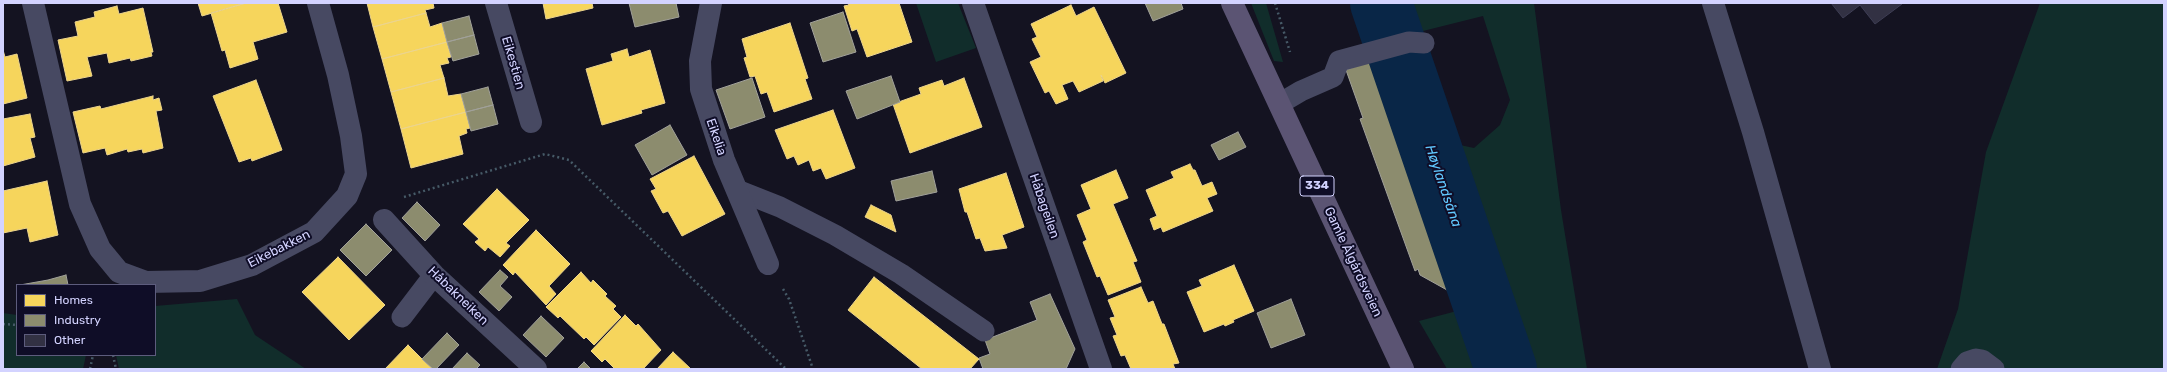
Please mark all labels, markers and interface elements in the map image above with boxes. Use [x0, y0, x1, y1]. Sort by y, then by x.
street label: Eikestien [498, 35, 528, 91]
street label: Eikelia [702, 116, 730, 158]
water label: Høylandsåna [1421, 143, 1465, 229]
street label: Håbageilen [1026, 171, 1062, 241]
road number: 334 [1300, 176, 1334, 196]
street label: Gamle Ålgårdsveien [1321, 205, 1385, 319]
street label: Eikebakken [245, 227, 313, 271]
street label: Håbakneiken [425, 263, 491, 329]
legend [16, 284, 156, 356]
text: Homes [54, 293, 93, 307]
text: Industry [54, 313, 101, 327]
text: Other [54, 333, 85, 347]

